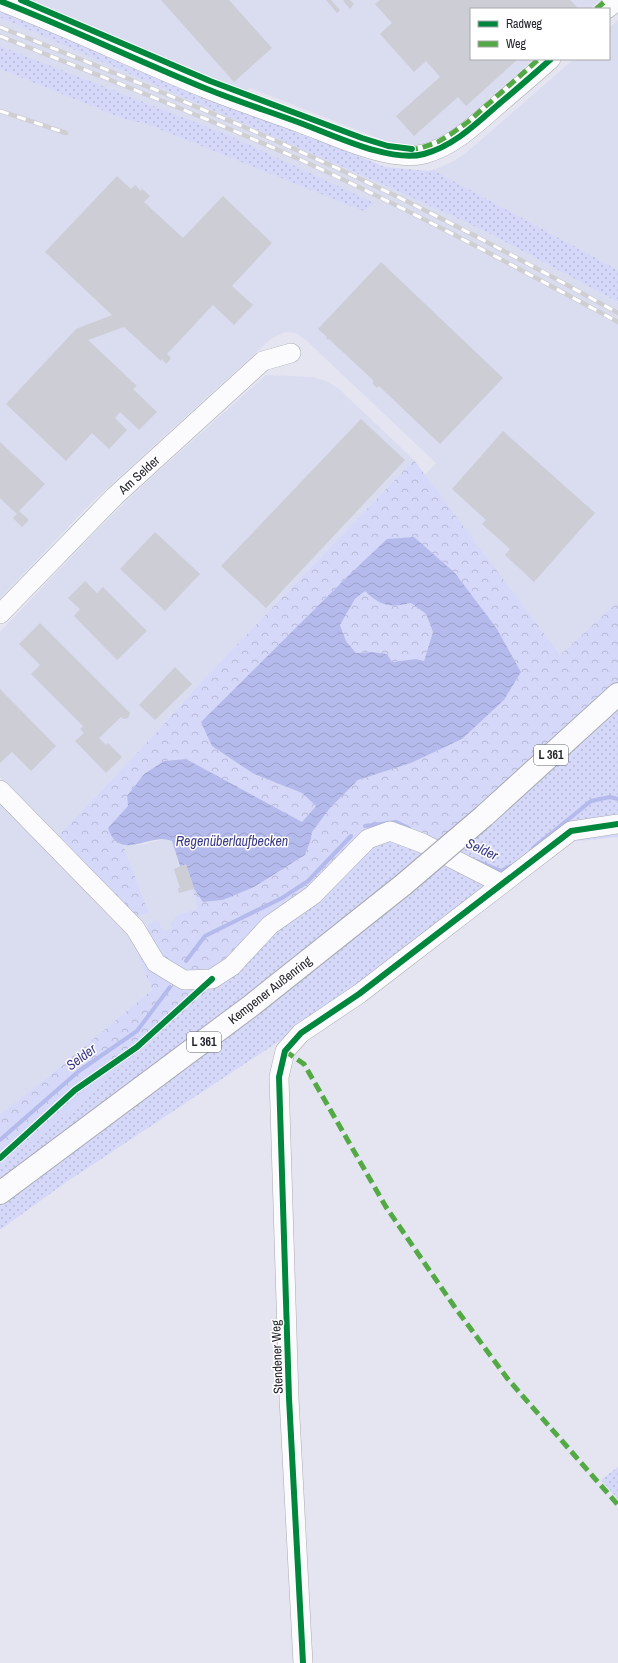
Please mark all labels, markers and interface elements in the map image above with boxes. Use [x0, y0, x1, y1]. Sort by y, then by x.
legend [470, 8, 610, 60]
text: Radweg [506, 16, 543, 32]
text: Weg [506, 36, 527, 52]
street label: Am Selder [114, 452, 164, 499]
road number: L 361 [534, 745, 568, 765]
water label: Regenüberlaufbecken [176, 832, 288, 850]
water label: Selder [463, 834, 502, 865]
street label: Kempener Außenring [225, 952, 315, 1028]
road number: L 361 [187, 1032, 221, 1052]
water label: Selder [62, 1039, 101, 1074]
street label: Stendener Weg [267, 1320, 287, 1394]

